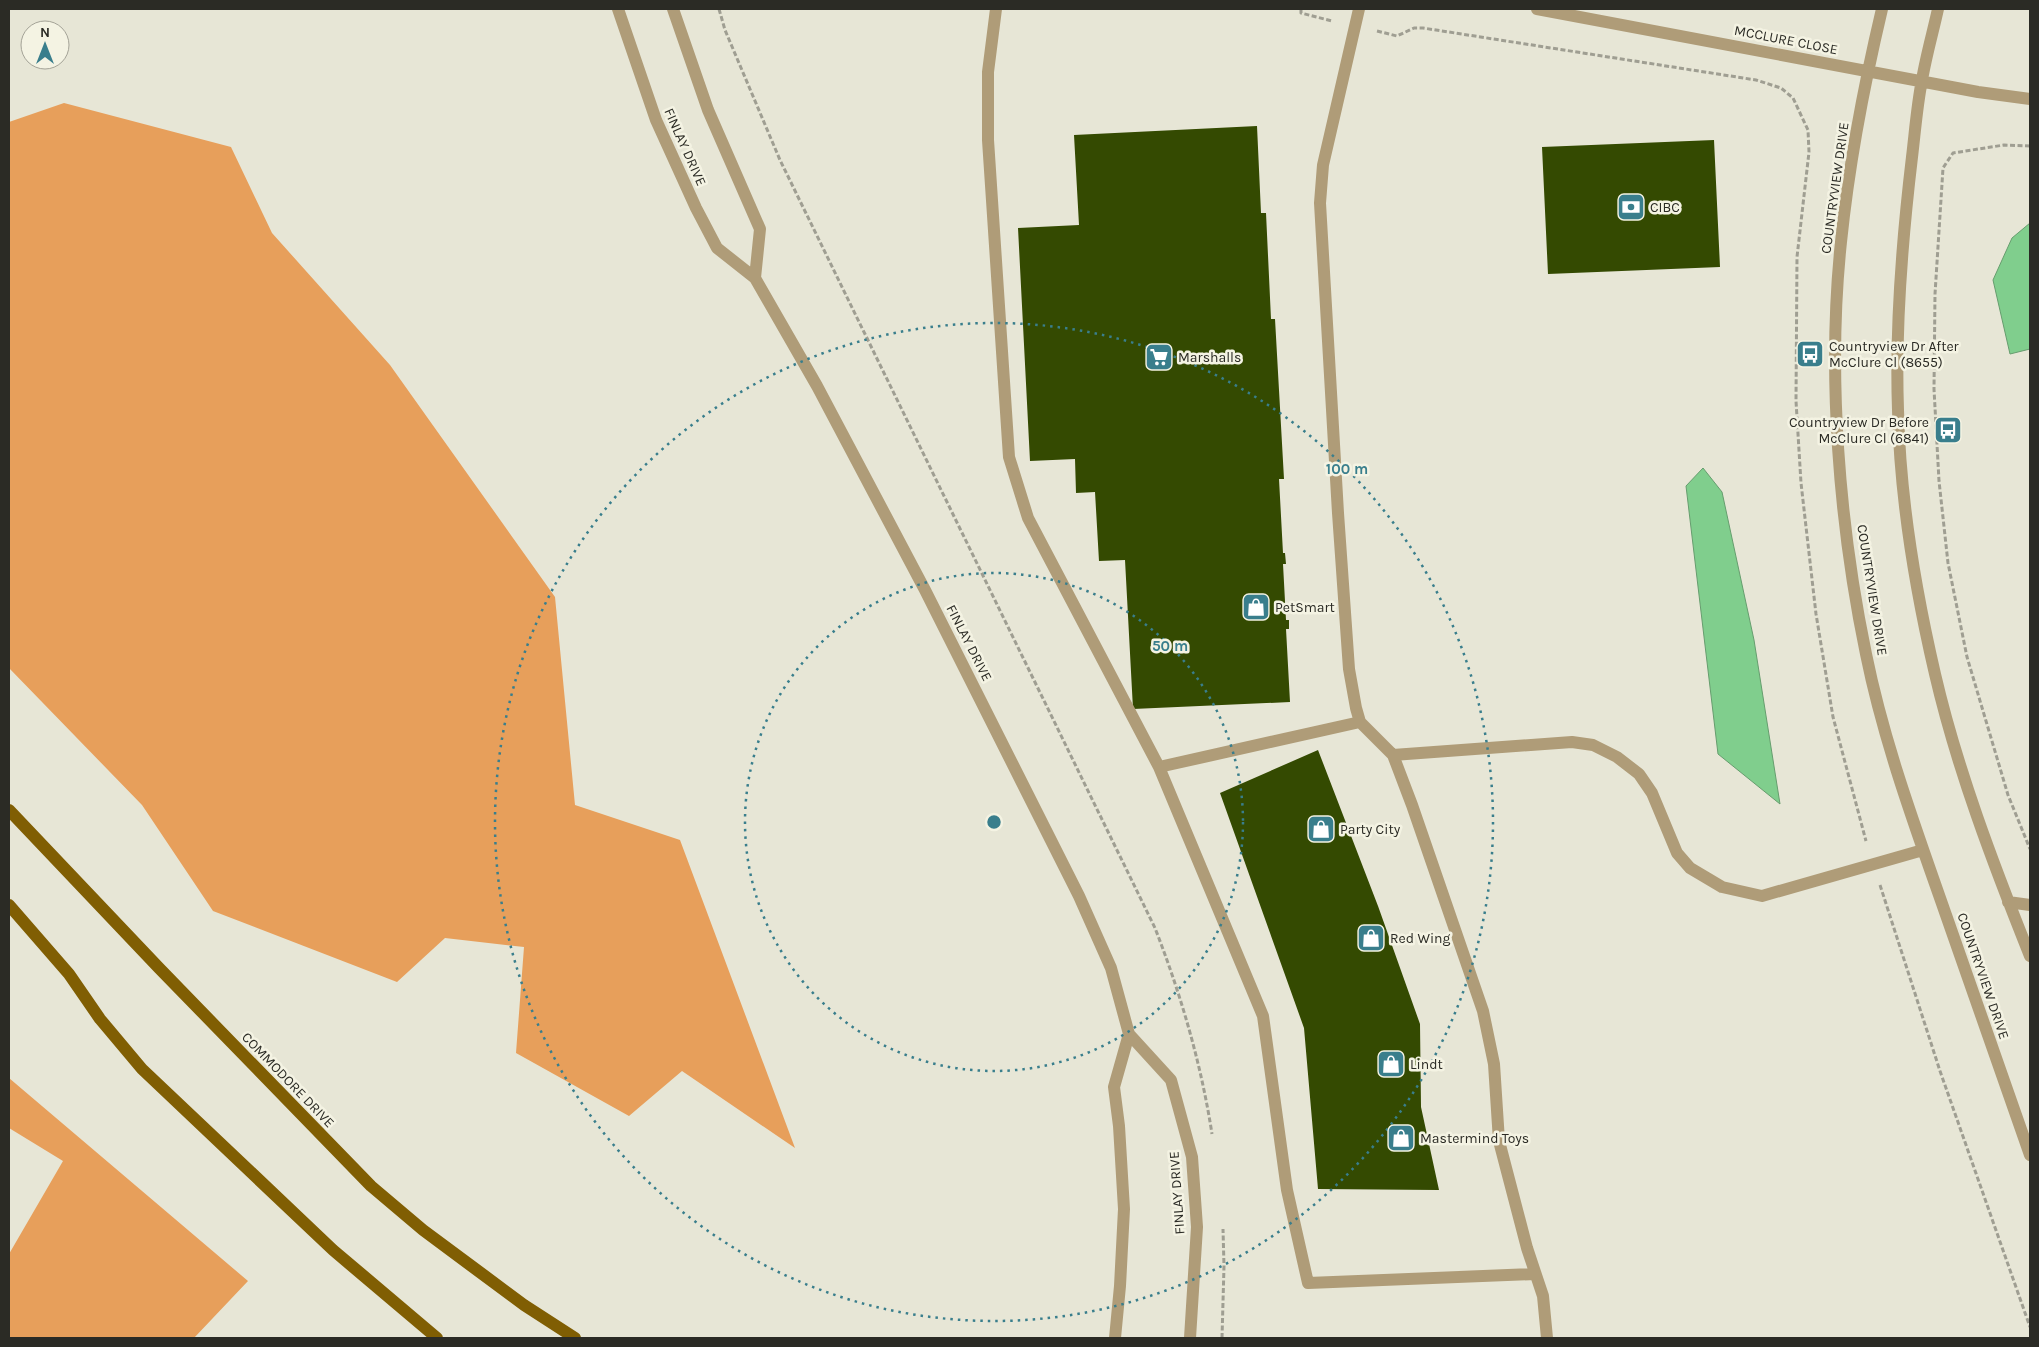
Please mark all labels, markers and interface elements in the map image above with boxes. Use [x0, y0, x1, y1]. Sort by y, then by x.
north arrow [20, 20, 70, 70]
street label: MCCLURE CLOSE [1733, 22, 1839, 58]
text: N [40, 24, 50, 41]
street label: FINLAY DRIVE [660, 105, 710, 189]
street label: COUNTRYVIEW DRIVE [1817, 121, 1853, 255]
bank icon: CIBC [1616, 192, 1646, 222]
place label: CIBC [1650, 199, 1680, 216]
place label: Countryview Dr After McClure Cl (8655) [1829, 338, 1960, 371]
bus stop icon: Countryview Dr After McClure Cl (8655) [1795, 339, 1825, 369]
supermarket icon: Marshalls [1144, 342, 1174, 372]
place label: Marshalls [1178, 349, 1241, 366]
place label: Countryview Dr Before McClure Cl (6841) [1789, 414, 1929, 447]
bus stop icon: Countryview Dr Before McClure Cl (6841) [1933, 415, 1963, 445]
text: 100 m [1326, 460, 1368, 478]
street label: COUNTRYVIEW DRIVE [1853, 523, 1891, 657]
shop icon: PetSmart [1241, 592, 1271, 622]
place label: PetSmart [1275, 599, 1335, 616]
street label: FINLAY DRIVE [942, 602, 996, 684]
text: 50 m [1152, 637, 1188, 655]
centre of rings [985, 813, 1003, 831]
shop icon: Party City [1306, 814, 1336, 844]
place label: Party City [1340, 821, 1401, 838]
street label: COUNTRYVIEW DRIVE [1953, 911, 2013, 1041]
shop icon: Red Wing [1356, 923, 1386, 953]
place label: Red Wing [1390, 930, 1451, 947]
street label: COMMODORE DRIVE [238, 1029, 338, 1131]
shop icon: Lindt [1376, 1049, 1406, 1079]
place label: Lindt [1410, 1056, 1443, 1073]
shop icon: Mastermind Toys [1386, 1123, 1416, 1153]
place label: Mastermind Toys [1420, 1130, 1529, 1147]
street label: FINLAY DRIVE [1166, 1151, 1188, 1235]

